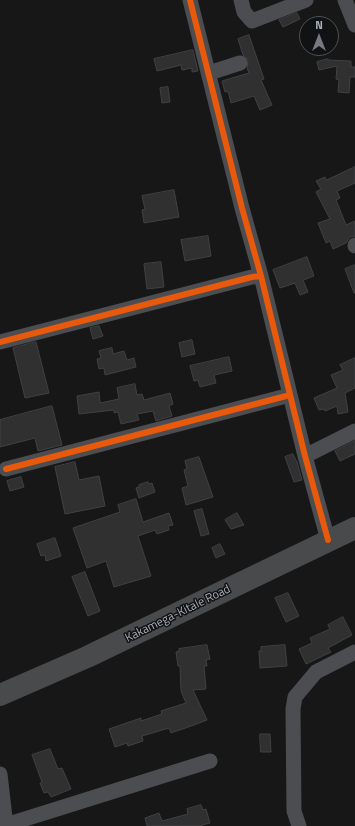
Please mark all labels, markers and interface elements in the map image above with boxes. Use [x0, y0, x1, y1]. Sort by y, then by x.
north arrow [299, 16, 339, 56]
text: N [315, 17, 323, 33]
street label: Kakamega-Kitale Road [123, 582, 233, 646]

